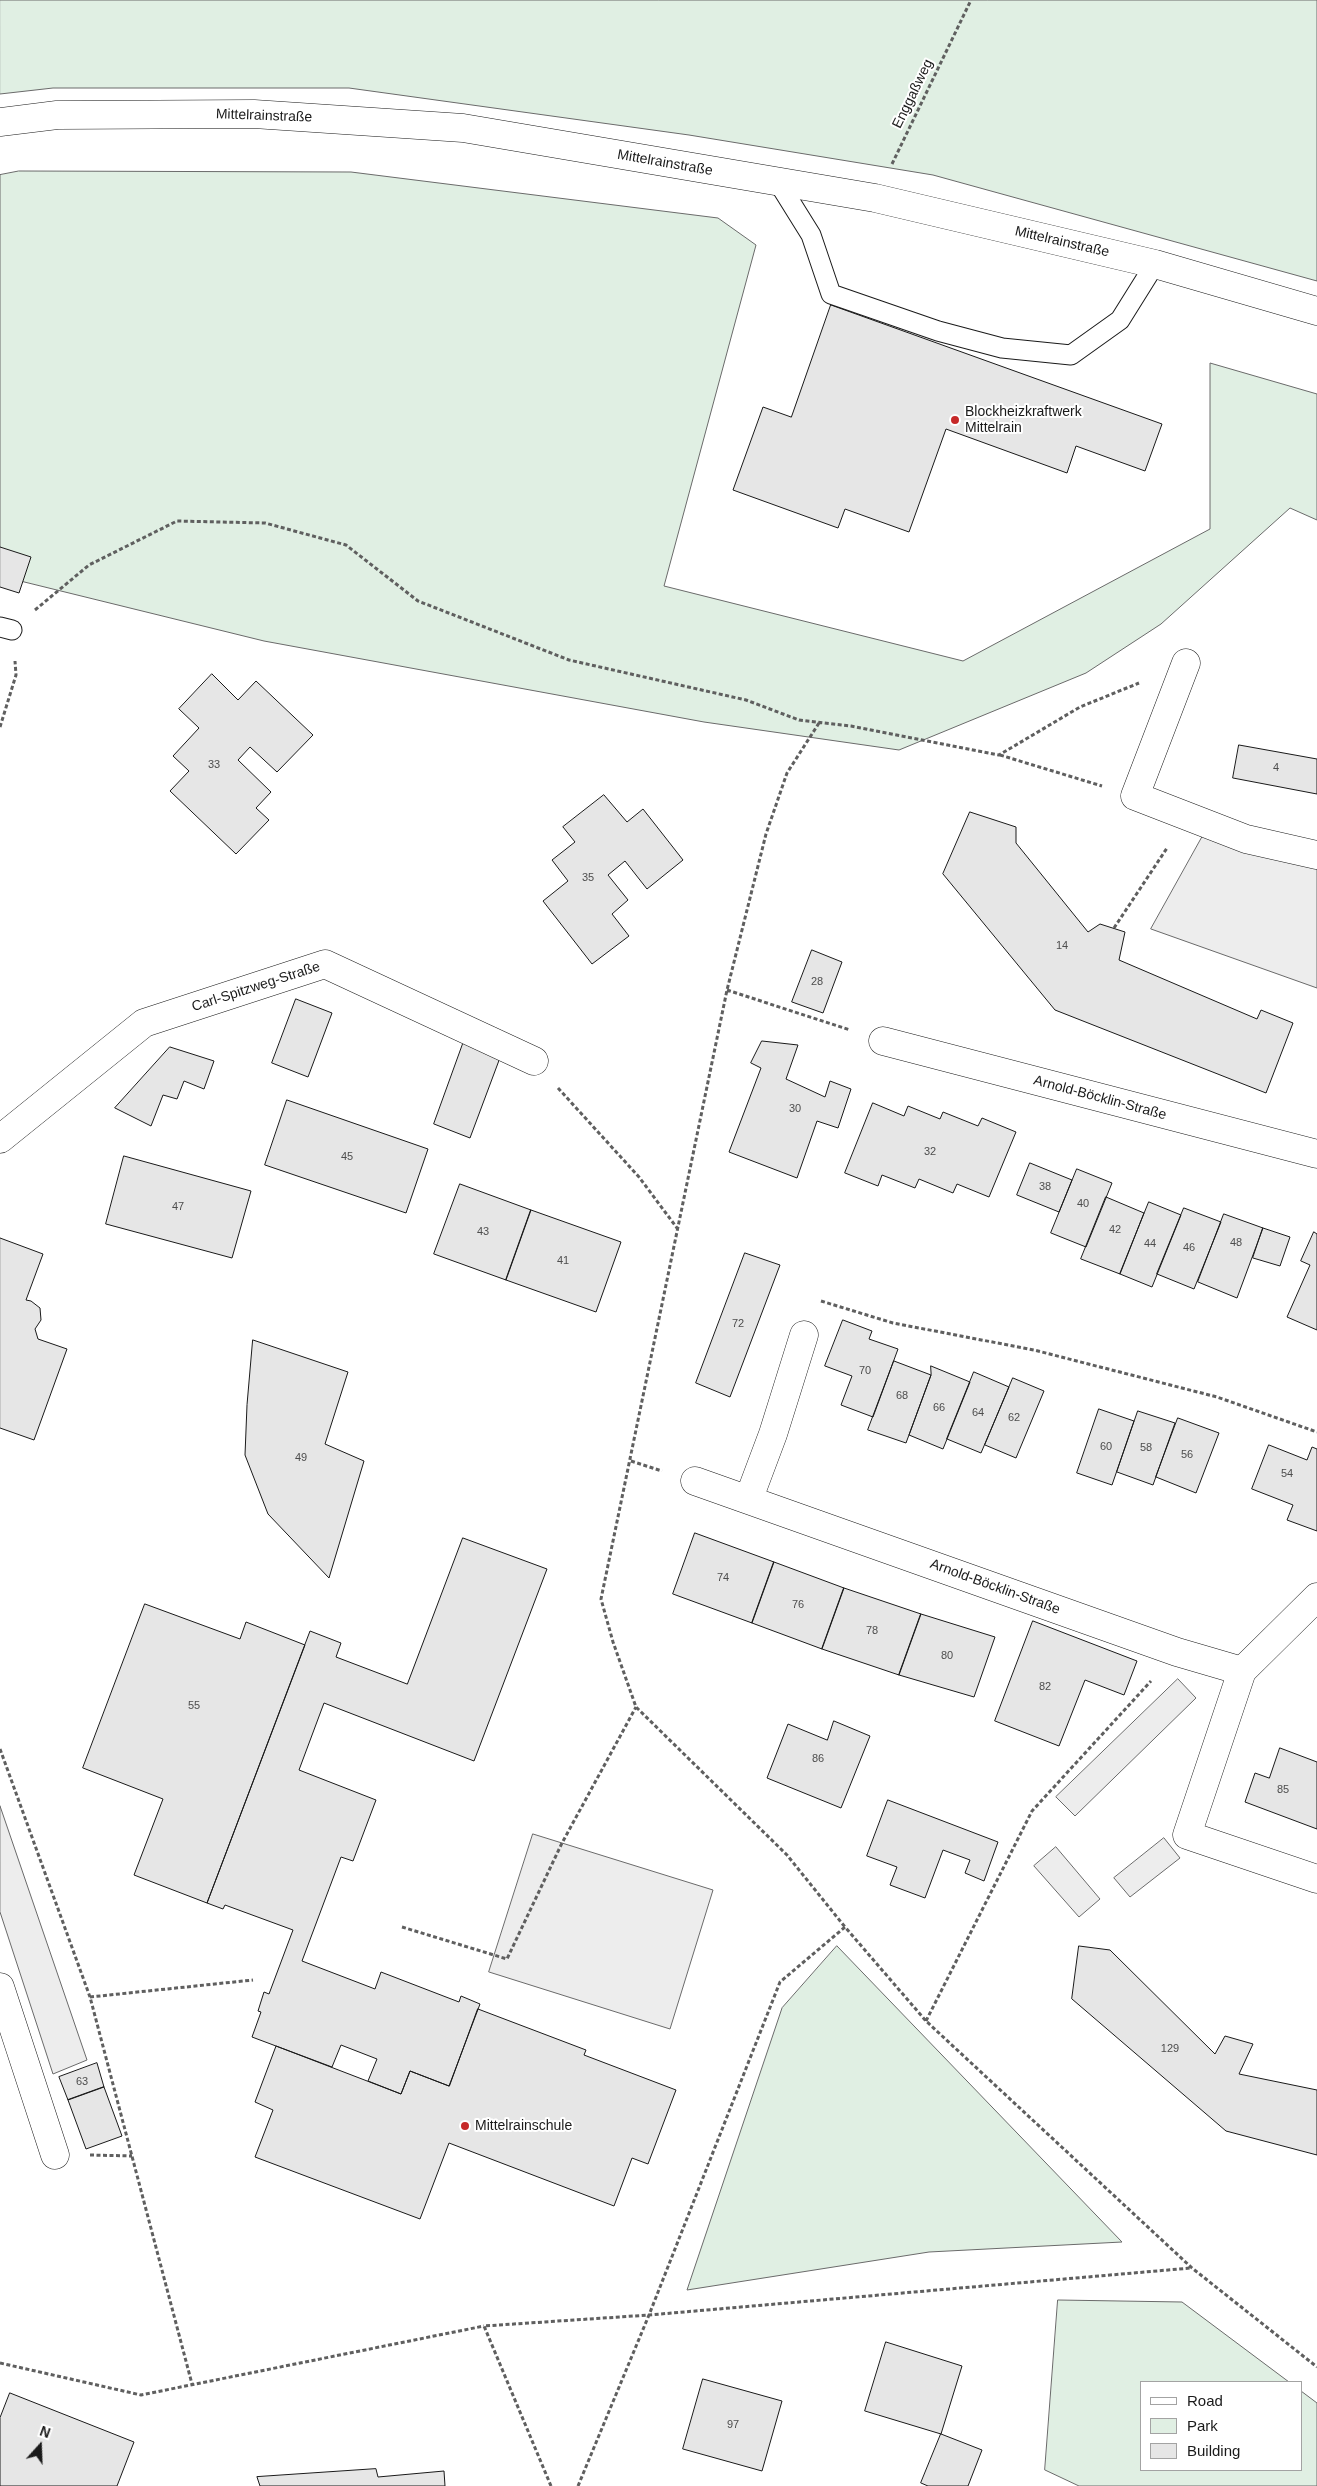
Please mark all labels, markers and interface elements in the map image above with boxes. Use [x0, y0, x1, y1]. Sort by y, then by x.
street label: Enggaßweg [889, 57, 937, 131]
street label: Mittelrainstraße [216, 106, 312, 126]
street label: Mittelrainstraße [616, 146, 714, 180]
street label: Mittelrainstraße [1013, 223, 1111, 261]
place label: Blockheizkraftwerk Mittelrain [965, 404, 1082, 437]
marker: Blockheizkraftwerk Mittelrain [949, 414, 961, 426]
house number: 33 [208, 758, 220, 772]
house number: 4 [1273, 761, 1279, 775]
house number: 35 [582, 871, 594, 885]
house number: 14 [1056, 939, 1068, 953]
street label: Carl-Spitzweg-Straße [190, 958, 322, 1016]
house number: 28 [811, 975, 823, 989]
street label: Arnold-Böcklin-Straße [1032, 1072, 1168, 1124]
house number: 30 [789, 1102, 801, 1116]
house number: 32 [924, 1145, 936, 1159]
house number: 45 [341, 1150, 353, 1164]
house number: 38 [1039, 1180, 1051, 1194]
house number: 40 [1077, 1197, 1089, 1211]
house number: 47 [172, 1200, 184, 1214]
house number: 42 [1109, 1223, 1121, 1237]
house number: 43 [477, 1225, 489, 1239]
house number: 48 [1230, 1236, 1242, 1250]
house number: 44 [1144, 1237, 1156, 1251]
house number: 46 [1183, 1241, 1195, 1255]
house number: 41 [557, 1254, 569, 1268]
house number: 72 [732, 1317, 744, 1331]
house number: 70 [859, 1364, 871, 1378]
house number: 68 [896, 1389, 908, 1403]
house number: 66 [933, 1401, 945, 1415]
house number: 64 [972, 1406, 984, 1420]
house number: 62 [1008, 1411, 1020, 1425]
house number: 60 [1100, 1440, 1112, 1454]
house number: 58 [1140, 1441, 1152, 1455]
house number: 56 [1181, 1448, 1193, 1462]
house number: 49 [295, 1451, 307, 1465]
house number: 54 [1281, 1467, 1293, 1481]
street label: Arnold-Böcklin-Straße [928, 1556, 1062, 1618]
house number: 74 [717, 1571, 729, 1585]
house number: 76 [792, 1598, 804, 1612]
house number: 78 [866, 1624, 878, 1638]
house number: 80 [941, 1649, 953, 1663]
house number: 82 [1039, 1680, 1051, 1694]
house number: 55 [188, 1699, 200, 1713]
house number: 86 [812, 1752, 824, 1766]
house number: 85 [1277, 1783, 1289, 1797]
house number: 129 [1161, 2042, 1179, 2056]
house number: 63 [76, 2075, 88, 2089]
place label: Mittelrainschule [475, 2118, 572, 2134]
marker: Mittelrainschule [459, 2120, 471, 2132]
legend [1140, 2381, 1302, 2471]
text: Road [1187, 2392, 1223, 2409]
text: Park [1187, 2417, 1218, 2434]
house number: 97 [727, 2418, 739, 2432]
north arrow [15, 2421, 65, 2471]
text: N [38, 2423, 53, 2441]
text: Building [1187, 2442, 1240, 2459]

